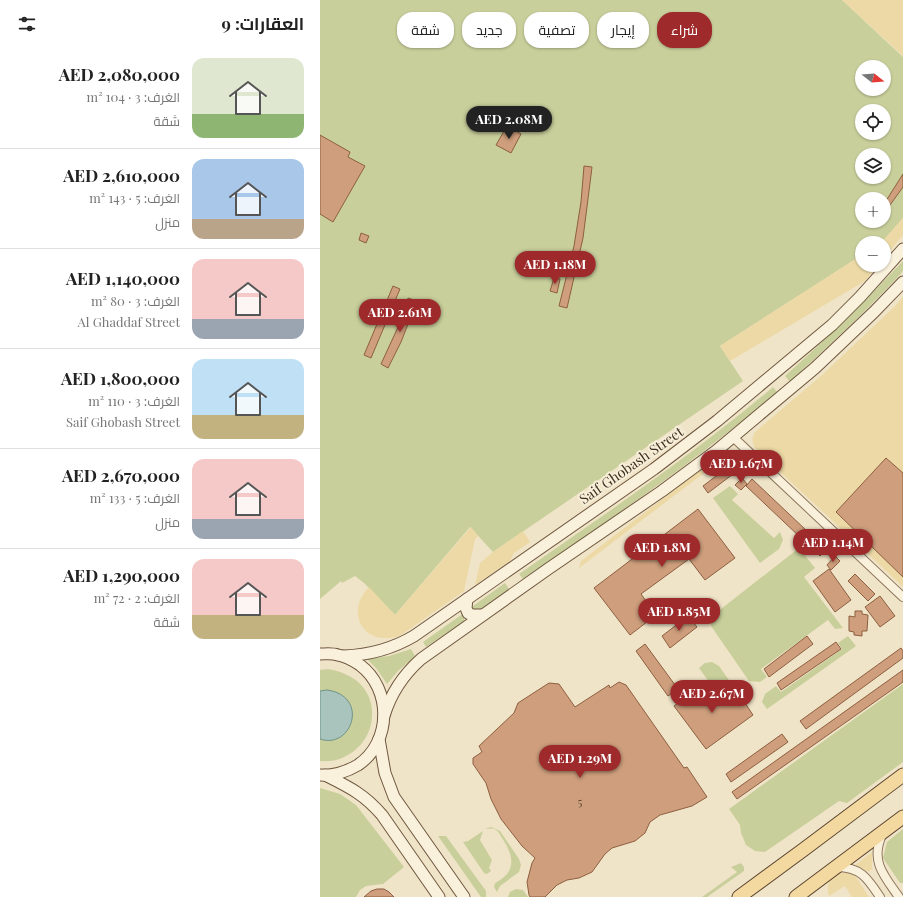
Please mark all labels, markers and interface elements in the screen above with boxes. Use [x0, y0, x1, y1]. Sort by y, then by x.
text: العقارات: 9 [222, 12, 304, 34]
chip: شقة [397, 12, 454, 48]
chip: جديد [462, 12, 516, 48]
chip: تصفية [524, 12, 589, 48]
chip: إيجار [597, 12, 649, 48]
chip: شراء [657, 12, 712, 48]
icon: filters [16, 13, 38, 35]
north arrow [855, 60, 891, 96]
map controls [855, 60, 891, 272]
text: AED 2,080,000 [59, 63, 180, 85]
icon: home [224, 74, 272, 122]
text: الغرف: 3 · 104 m² [87, 88, 180, 105]
button: locate [855, 104, 891, 140]
pin: AED 2.08M [463, 106, 555, 140]
text: AED 2.08M [475, 110, 543, 127]
text: شقة [153, 112, 180, 129]
button: layers [855, 148, 891, 184]
text: AED 2,610,000 [63, 164, 180, 186]
icon: home [224, 175, 272, 223]
text: الغرف: 5 · 143 m² [89, 189, 180, 206]
button: + [855, 192, 891, 228]
text: منزل [155, 213, 180, 230]
button: − [855, 236, 891, 272]
pin: AED 1.18M [509, 251, 601, 285]
text: AED 1.18M [524, 255, 586, 272]
text: AED 1,140,000 [66, 267, 180, 289]
icon: home [224, 275, 272, 323]
text: الغرف: 3 · 80 m² [91, 292, 180, 309]
pin: AED 2.61M [354, 299, 446, 333]
text: AED 2.61M [368, 303, 432, 320]
text: Al Ghaddaf Street [78, 313, 180, 330]
text: AED 1,800,000 [61, 367, 180, 389]
icon: home [224, 375, 272, 423]
text: الغرف: 3 · 110 m² [88, 392, 180, 409]
text: Saif Ghobash Street [66, 413, 180, 430]
street label: Saif Ghobash Street [575, 421, 688, 508]
pin: AED 1.67M [695, 450, 787, 484]
text: AED 1.67M [709, 454, 773, 471]
text: AED 2,670,000 [62, 464, 180, 486]
icon: home [224, 475, 272, 523]
text: الغرف: 5 · 133 m² [90, 489, 180, 506]
text: منزل [155, 513, 180, 530]
pin: AED 1.14M [787, 529, 879, 563]
text: AED 1.14M [802, 533, 864, 550]
pin: AED 1.8M [621, 534, 703, 568]
text: AED 1.8M [633, 538, 691, 555]
text: AED 1,290,000 [63, 564, 180, 586]
icon: home [224, 575, 272, 623]
text: الغرف: 2 · 72 m² [94, 589, 180, 606]
pin: AED 1.85M [633, 598, 725, 632]
text: AED 1.85M [647, 602, 711, 619]
text: شقة [153, 613, 180, 630]
pin: AED 2.67M [666, 680, 758, 714]
text: AED 2.67M [679, 684, 745, 701]
pin: AED 1.29M [534, 745, 626, 779]
text: AED 1.29M [548, 749, 612, 766]
house number: 5 [578, 793, 583, 809]

